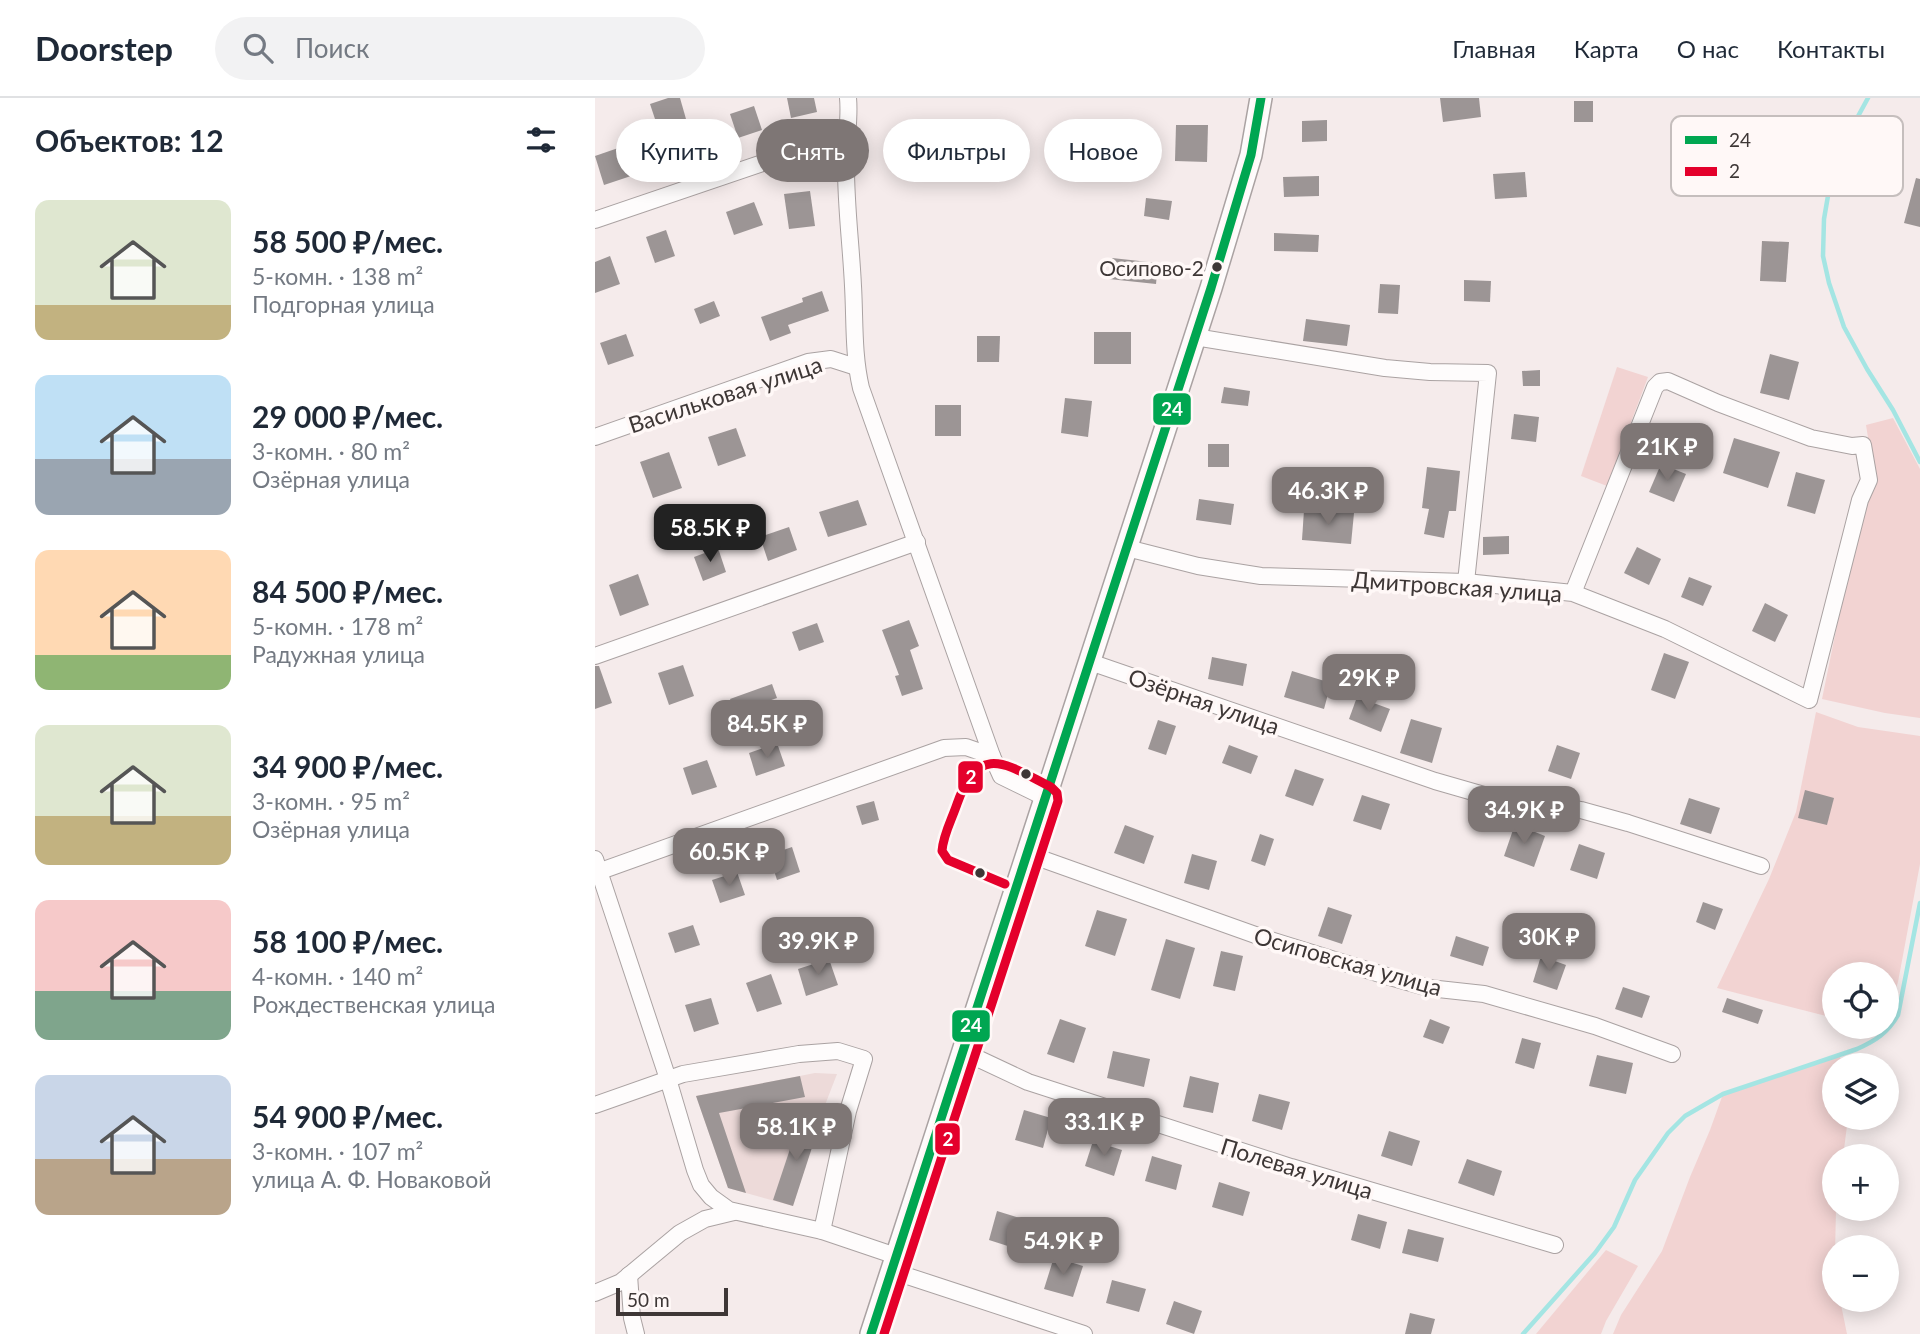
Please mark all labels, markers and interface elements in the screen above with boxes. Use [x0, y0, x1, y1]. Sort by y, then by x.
search box [215, 17, 705, 80]
text: Doorstep [35, 28, 173, 68]
icon: search [239, 29, 277, 67]
text: Поиск [295, 32, 369, 64]
text: Главная [1452, 34, 1536, 63]
text: Карта [1574, 34, 1639, 63]
text: О нас [1677, 34, 1739, 63]
text: Контакты [1777, 34, 1885, 63]
legend [1671, 116, 1903, 196]
chip: Купить [616, 119, 742, 182]
chip: Снять [756, 119, 869, 182]
chip: Фильтры [883, 119, 1030, 182]
chip: Новое [1044, 119, 1162, 182]
icon: filters [522, 121, 560, 159]
text: Объектов: 12 [35, 122, 224, 158]
text: 24 [1729, 128, 1751, 151]
text: 2 [1729, 159, 1740, 182]
text: 58 500 ₽/мес. [252, 223, 443, 259]
icon: home [91, 228, 175, 312]
place label: Осипово-2 [1099, 255, 1204, 280]
marker: Осипово-2 [1210, 260, 1224, 274]
text: 5-комн. · 138 m² [252, 262, 423, 290]
text: Подгорная улица [252, 290, 435, 318]
street label: Васильковая улица [625, 349, 825, 439]
line badge: 24 [1152, 392, 1192, 426]
text: 24 [1161, 397, 1183, 420]
text: 29 000 ₽/мес. [252, 398, 443, 434]
icon: home [91, 403, 175, 487]
pin: 21K ₽ [1618, 424, 1716, 483]
text: 21K ₽ [1636, 432, 1698, 460]
text: 3-комн. · 80 m² [252, 437, 410, 465]
text: Озёрная улица [252, 465, 410, 493]
pin: 46.3K ₽ [1263, 468, 1393, 527]
text: 46.3K ₽ [1288, 476, 1368, 504]
pin: 58.5K ₽ [645, 504, 775, 564]
text: 58.5K ₽ [670, 513, 750, 541]
street label: Дмитровская улица [1351, 565, 1563, 607]
text: 84 500 ₽/мес. [252, 573, 443, 609]
icon: home [91, 578, 175, 662]
text: 5-комн. · 178 m² [252, 612, 423, 640]
text: Радужная улица [252, 640, 425, 668]
pin: 29K ₽ [1320, 654, 1418, 714]
street label: Озёрная улица [1125, 662, 1283, 740]
text: 29K ₽ [1338, 663, 1400, 691]
pin: 84.5K ₽ [702, 700, 832, 760]
text: 84.5K ₽ [727, 709, 807, 737]
text: 34 900 ₽/мес. [252, 748, 443, 784]
icon: home [91, 753, 175, 837]
line badge: 2 [957, 760, 984, 794]
text: 2 [965, 765, 977, 788]
unlabelled marker [1019, 767, 1033, 781]
pin: 34.9K ₽ [1459, 786, 1589, 846]
text: 3-комн. · 95 m² [252, 787, 410, 815]
text: 34.9K ₽ [1484, 795, 1564, 823]
text: Озёрная улица [252, 815, 410, 843]
pin: 60.5K ₽ [664, 828, 794, 888]
text: 60.5K ₽ [689, 837, 769, 865]
unlabelled marker [973, 866, 987, 880]
pin: 30K ₽ [1500, 914, 1598, 973]
pin: 39.9K ₽ [753, 918, 883, 977]
street label: Осиповская улица [1251, 921, 1445, 1001]
text: 30K ₽ [1518, 922, 1580, 950]
text: 58 100 ₽/мес. [252, 923, 443, 959]
text: 39.9K ₽ [778, 926, 858, 954]
icon: home [91, 928, 175, 1012]
text: 4-комн. · 140 m² [252, 962, 423, 990]
map controls [1822, 962, 1899, 1312]
button: locate [1822, 962, 1899, 1039]
text: Рождественская улица [252, 990, 496, 1018]
line badge: 24 [951, 1009, 991, 1043]
text: 24 [960, 1013, 982, 1036]
button: layers [1822, 1053, 1899, 1130]
text: 54 900 ₽/мес. [252, 1098, 443, 1134]
pin: 33.1K ₽ [1039, 1098, 1169, 1158]
icon: home [91, 1103, 175, 1187]
pin: 58.1K ₽ [731, 1104, 861, 1163]
text: 33.1K ₽ [1064, 1107, 1144, 1135]
text: 58.1K ₽ [756, 1112, 836, 1140]
line badge: 2 [934, 1122, 961, 1156]
text: 2 [942, 1127, 954, 1150]
street label: Полевая улица [1217, 1132, 1377, 1204]
text: 3-комн. · 107 m² [252, 1137, 423, 1165]
button: + [1822, 1144, 1899, 1221]
text: улица А. Ф. Новаковой [252, 1165, 491, 1193]
pin: 54.9K ₽ [998, 1218, 1128, 1277]
text: 54.9K ₽ [1023, 1226, 1103, 1254]
button: − [1822, 1235, 1899, 1312]
scale bar [616, 1285, 728, 1317]
text: 50 m [627, 1288, 670, 1311]

